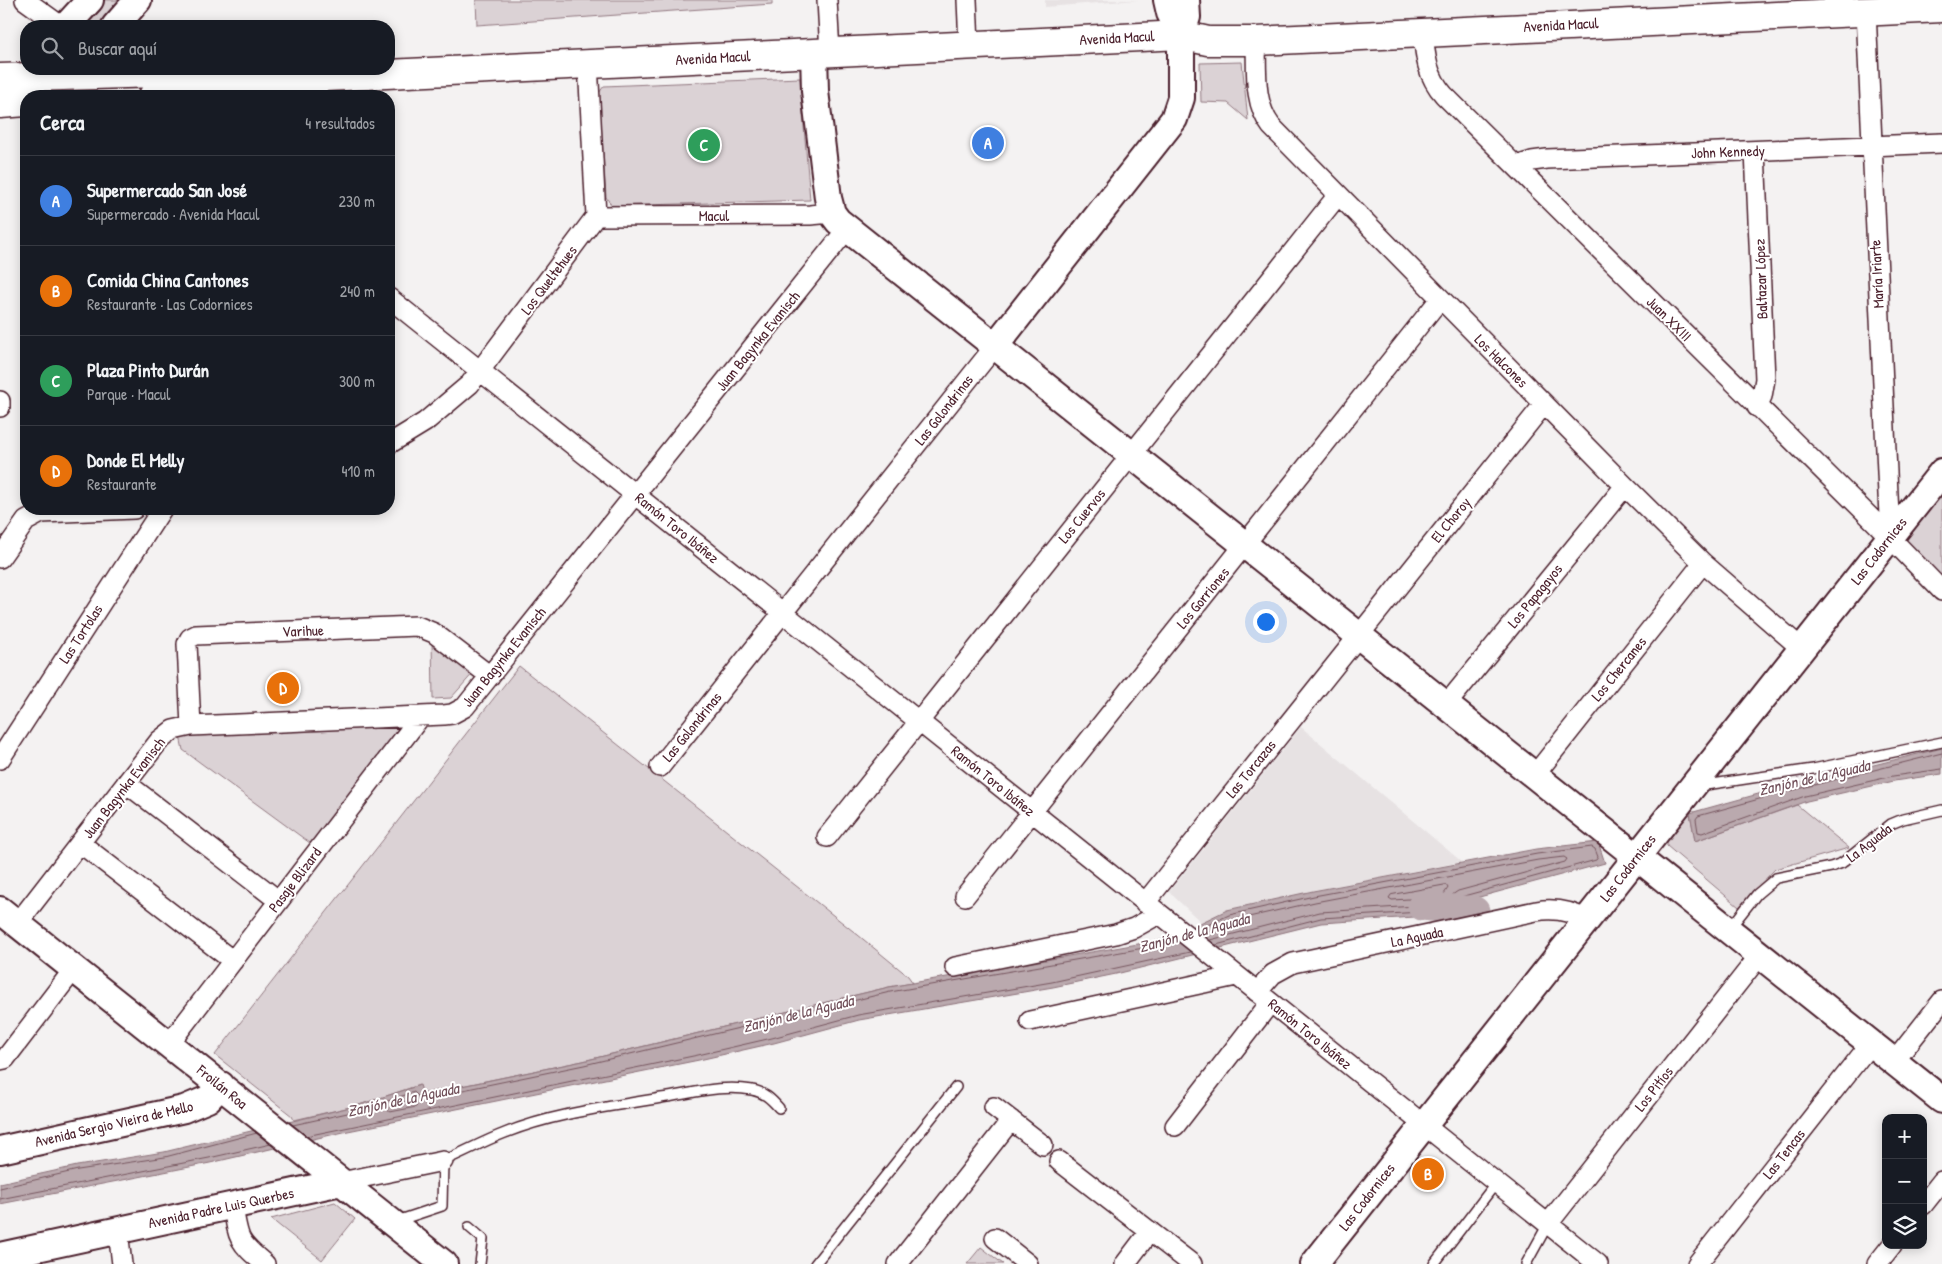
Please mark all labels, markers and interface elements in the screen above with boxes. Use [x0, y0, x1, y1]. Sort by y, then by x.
street label: Avenida Macul [1523, 12, 1599, 37]
search box [20, 20, 395, 75]
street label: Avenida Macul [1079, 25, 1155, 50]
icon: search [38, 34, 66, 62]
text: Buscar aquí [78, 35, 157, 61]
street label: Avenida Macul [675, 45, 751, 70]
text: Cerca [40, 108, 84, 137]
text: 4 resultados [305, 112, 375, 134]
pin: A [972, 124, 1004, 162]
pin: C [688, 126, 720, 164]
street label: John Kennedy [1691, 140, 1765, 163]
text: Supermercado San José [87, 177, 247, 203]
text: A [52, 190, 60, 212]
text: 230 m [339, 190, 375, 212]
text: Supermercado · Avenida Macul [87, 203, 260, 225]
street label: Macul [699, 205, 729, 226]
street label: Baltazar López [1749, 238, 1772, 320]
street label: María Iriarte [1864, 239, 1889, 309]
street label: Los Queltehues [516, 241, 582, 319]
text: Comida China Cantones [87, 267, 249, 293]
text: B [52, 280, 60, 302]
text: 240 m [340, 280, 375, 302]
street label: Juan Bagynka Evanisch [711, 286, 804, 395]
street label: Juan XXIII [1642, 291, 1697, 346]
text: Restaurante · Las Codornices [87, 293, 253, 315]
street label: Los Halcones [1470, 329, 1533, 392]
text: Plaza Pinto Durán [87, 357, 209, 383]
text: C [52, 370, 60, 392]
text: 300 m [339, 370, 375, 392]
street label: Las Golondrinas [909, 370, 978, 449]
text: Parque · Macul [87, 383, 171, 405]
text: Donde El Melly [87, 447, 185, 473]
text: D [52, 460, 60, 482]
text: 410 m [341, 460, 375, 482]
text: Restaurante [87, 473, 157, 495]
street label: Los Cuervos [1053, 484, 1110, 547]
street label: Ramón Toro Ibáñez [631, 487, 724, 568]
street label: El Choroy [1426, 493, 1475, 547]
street label: Las Codornices [1846, 512, 1912, 589]
street label: Los Papagayos [1502, 559, 1567, 632]
street label: Los Gorriones [1171, 562, 1234, 633]
street label: Las Tortolas [54, 600, 108, 667]
street label: Juan Bagynka Evanisch [457, 602, 550, 711]
your location [1253, 609, 1279, 635]
street label: Varihue [282, 619, 324, 642]
street label: Los Chercanes [1586, 632, 1651, 705]
pin: D [267, 669, 299, 707]
street label: Las Golondrinas [657, 687, 726, 766]
street label: Juan Bagynka Evanisch [77, 733, 170, 843]
street label: Las Torcazas [1221, 735, 1281, 802]
street label: Ramón Toro Ibáñez [947, 740, 1040, 821]
water label: Zanjón de la Aguada [1756, 753, 1873, 800]
street label: La Aguada [1842, 818, 1896, 867]
street label: Las Codornices [1595, 829, 1661, 906]
street label: Pasaje Blizard [263, 843, 326, 917]
water label: Zanjón de la Aguada [1136, 906, 1253, 957]
street label: La Aguada [1389, 921, 1445, 952]
water label: Zanjón de la Aguada [740, 988, 857, 1037]
street label: Ramón Toro Ibáñez [1264, 993, 1357, 1074]
street label: Froilán Roa [192, 1059, 252, 1114]
street label: Los Pitíos [1629, 1062, 1678, 1116]
water label: Zanjón de la Aguada [345, 1076, 462, 1122]
street label: Avenida Sergio Vieira de Mello [33, 1095, 195, 1152]
map controls [1882, 1114, 1927, 1249]
button: + [1882, 1114, 1927, 1159]
street label: Las Tencas [1757, 1124, 1810, 1183]
pin: B [1412, 1155, 1444, 1193]
street label: Las Codornices [1334, 1158, 1400, 1235]
button: − [1882, 1159, 1927, 1204]
street label: Avenida Padre Luis Querbes [146, 1182, 296, 1233]
button: layers [1882, 1204, 1927, 1249]

